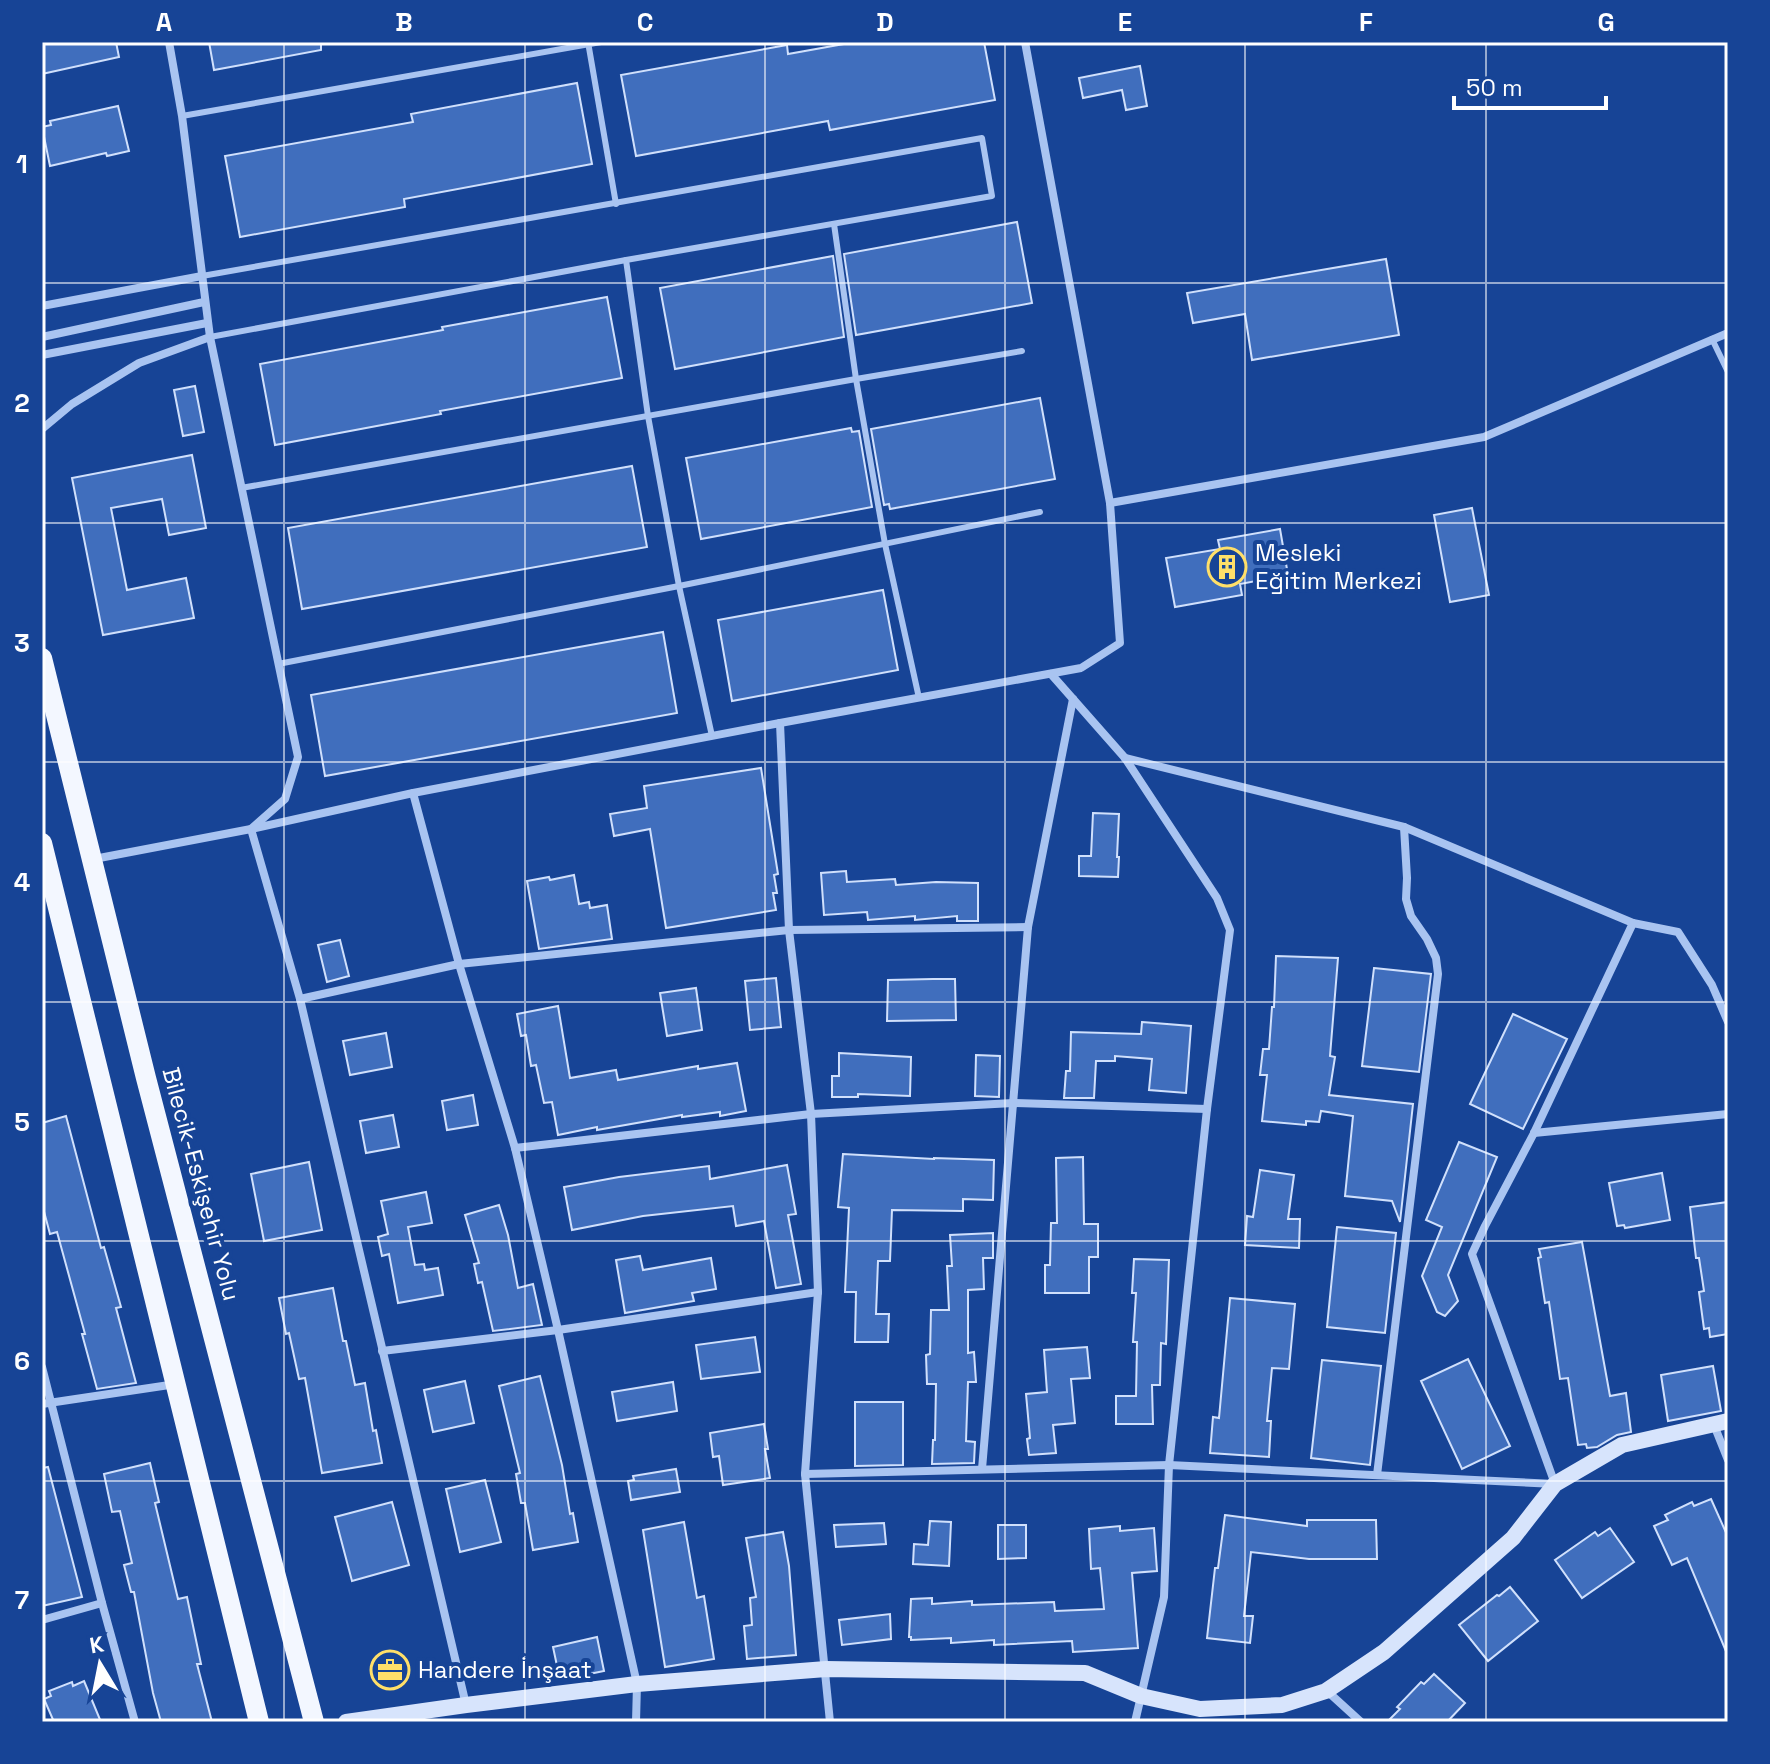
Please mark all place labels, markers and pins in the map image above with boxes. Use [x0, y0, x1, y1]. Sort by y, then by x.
place label: Mesleki Eğitim Merkezi [1255, 537, 1422, 596]
building icon: Mesleki Eğitim Merkezi [1206, 546, 1248, 588]
office icon: Handere İnşaat [369, 1649, 411, 1691]
place label: Handere İnşaat [418, 1654, 592, 1685]

